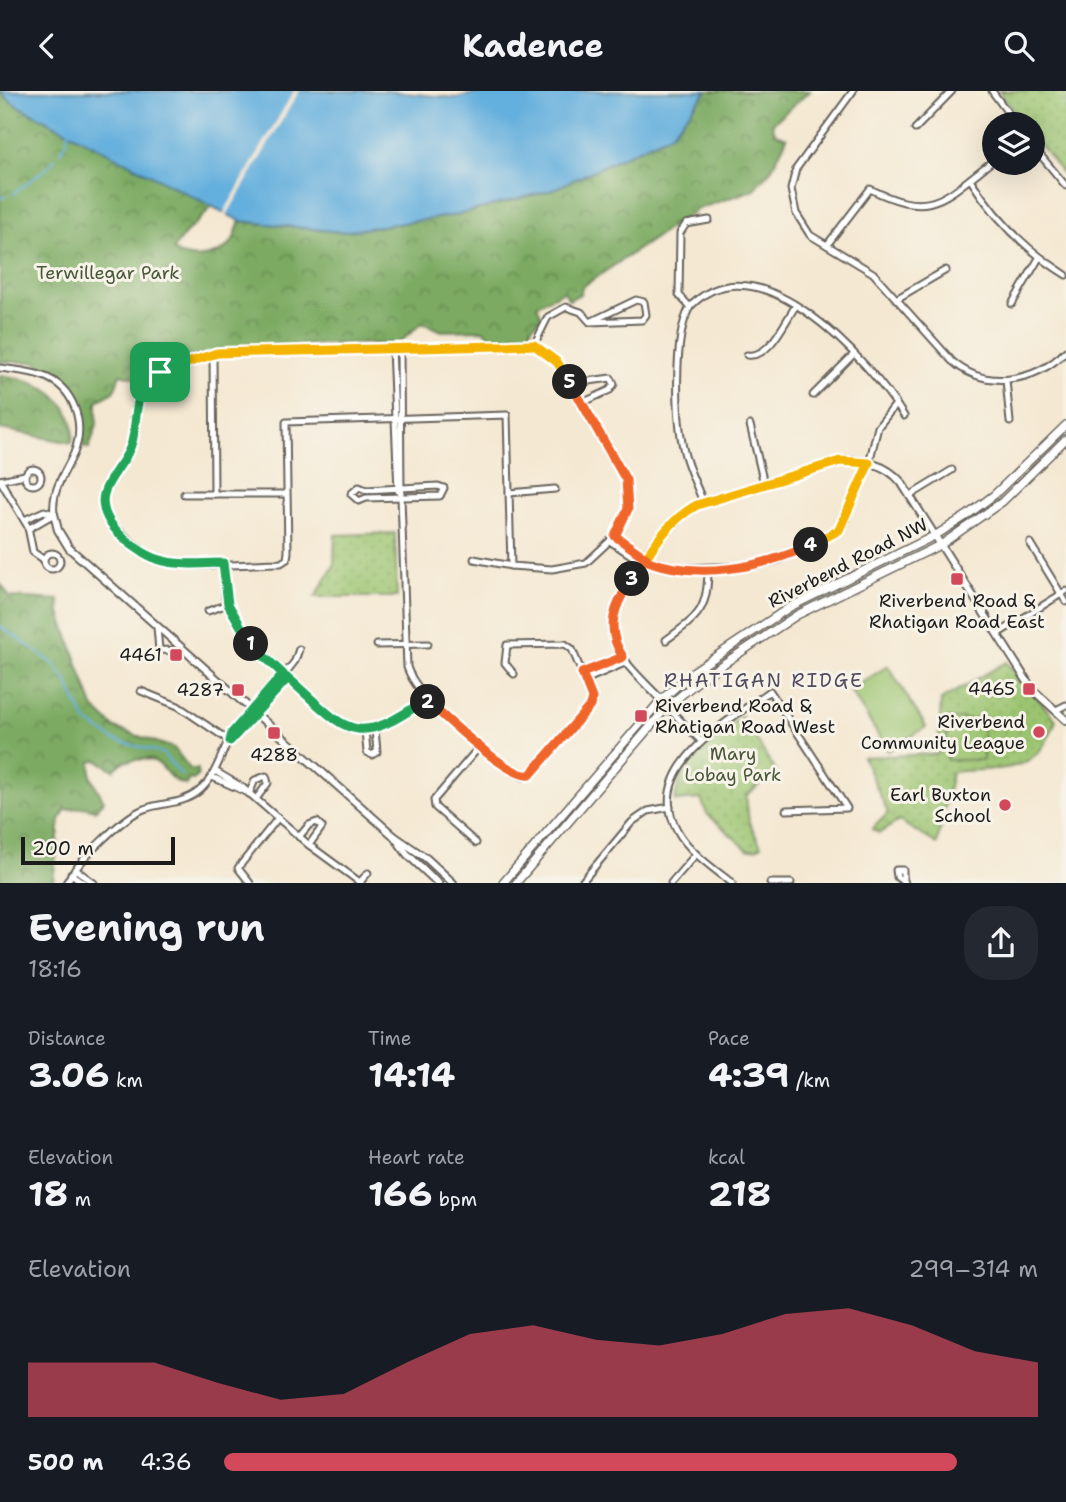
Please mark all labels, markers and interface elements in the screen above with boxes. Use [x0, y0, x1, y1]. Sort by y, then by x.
text: Kadence [462, 24, 604, 67]
icon: back [28, 27, 66, 65]
icon: search [1000, 27, 1038, 65]
map controls [982, 112, 1045, 175]
button: layers [982, 112, 1045, 175]
park label: Terwillegar Park [36, 261, 180, 285]
pin [130, 342, 190, 402]
icon: arrive [141, 353, 179, 391]
pin: 5 [552, 365, 588, 399]
text: 5 [564, 369, 575, 394]
street label: Riverbend Road NW [764, 512, 932, 614]
pin: 4 [794, 527, 828, 563]
text: 4 [804, 532, 817, 557]
pin: 3 [614, 561, 650, 596]
text: 3 [625, 566, 638, 591]
marker: Riverbend Road & Rhatigan Road East [949, 571, 965, 587]
place label: Riverbend Road & Rhatigan Road East [869, 589, 1045, 634]
pin: 1 [233, 627, 268, 661]
text: 1 [246, 631, 255, 656]
place label: 4461 [119, 643, 162, 667]
marker: 4461 [168, 647, 184, 663]
district label: RHATIGAN RIDGE [664, 668, 864, 693]
place label: 4465 [968, 677, 1015, 701]
place label: 4287 [177, 678, 224, 702]
marker: 4465 [1021, 681, 1037, 697]
marker: 4287 [230, 682, 246, 698]
pin: 2 [410, 685, 446, 719]
text: 2 [421, 689, 434, 714]
place label: Riverbend Road & Rhatigan Road West [655, 694, 835, 739]
marker: Riverbend Road & Rhatigan Road West [633, 708, 649, 724]
place label: Riverbend Community League [861, 710, 1025, 755]
marker: Riverbend Community League [1031, 724, 1047, 740]
marker: 4288 [266, 725, 282, 741]
park label: Mary Lobay Park [685, 742, 781, 787]
place label: 4288 [250, 743, 298, 767]
place label: Earl Buxton School [890, 783, 992, 828]
marker: Earl Buxton School [997, 797, 1013, 813]
scale bar [21, 834, 175, 865]
text: 200 m [32, 836, 94, 861]
text: Evening run [28, 902, 265, 953]
button: share [964, 906, 1038, 980]
text: 18:16 [28, 954, 82, 984]
text: Distance [28, 1026, 106, 1051]
text: Time [368, 1026, 412, 1051]
text: Pace [708, 1026, 750, 1051]
text: 3.06 [28, 1051, 109, 1098]
text: 14:14 [368, 1051, 455, 1098]
text: 4:39 [708, 1051, 790, 1098]
text: km [109, 1068, 143, 1093]
text: /km [790, 1068, 830, 1093]
text: Elevation [28, 1145, 113, 1170]
text: Heart rate [368, 1145, 465, 1170]
text: kcal [708, 1145, 745, 1170]
text: 18 [28, 1170, 68, 1217]
text: 166 [368, 1170, 432, 1217]
text: 218 [708, 1170, 771, 1217]
text: m [68, 1187, 91, 1212]
text: bpm [432, 1187, 477, 1212]
text: Elevation [28, 1254, 131, 1284]
text: 299–314 m [909, 1254, 1038, 1284]
text: 500 m [28, 1447, 103, 1477]
text: 4:36 [140, 1447, 192, 1477]

